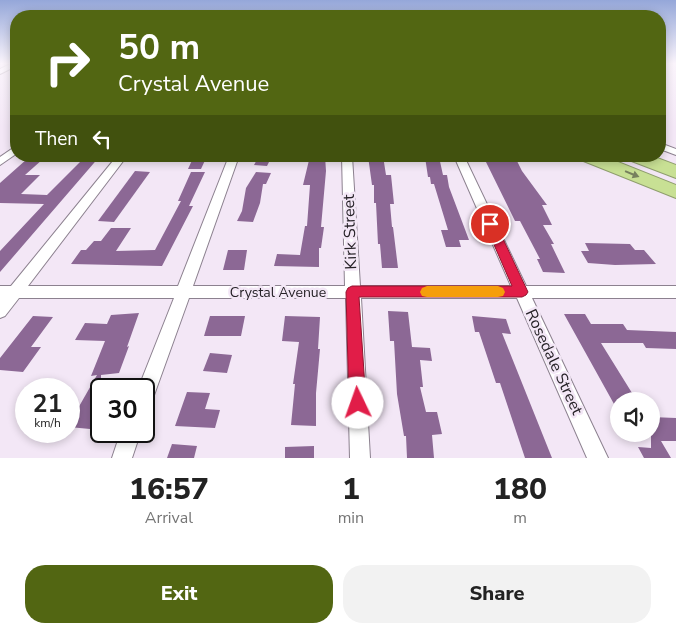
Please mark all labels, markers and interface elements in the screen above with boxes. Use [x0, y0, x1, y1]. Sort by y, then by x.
text: 50 m [118, 24, 200, 71]
icon: right [35, 30, 100, 95]
text: Crystal Avenue [118, 69, 269, 99]
icon: left [88, 125, 116, 153]
text: Then [35, 126, 78, 152]
one-way arrow [625, 170, 640, 178]
street label: Kirk Street [338, 194, 362, 270]
pin [469, 203, 511, 245]
icon: arrive [476, 210, 504, 238]
street label: Crystal Avenue [230, 283, 326, 302]
street label: Rosedale Street [520, 306, 588, 419]
position arrow [331, 376, 383, 428]
speed limit sign: 30 [90, 378, 155, 443]
text: 21 [32, 387, 63, 421]
map controls [610, 392, 660, 442]
button: sound [610, 392, 660, 442]
text: km/h [34, 415, 61, 431]
text: 16:57 [129, 469, 209, 510]
text: 1 [342, 469, 360, 510]
text: 180 [493, 469, 547, 510]
text: Arrival [145, 507, 193, 529]
text: min [338, 507, 364, 529]
text: m [513, 507, 527, 529]
button: Exit [25, 565, 333, 623]
button: Share [343, 565, 651, 623]

